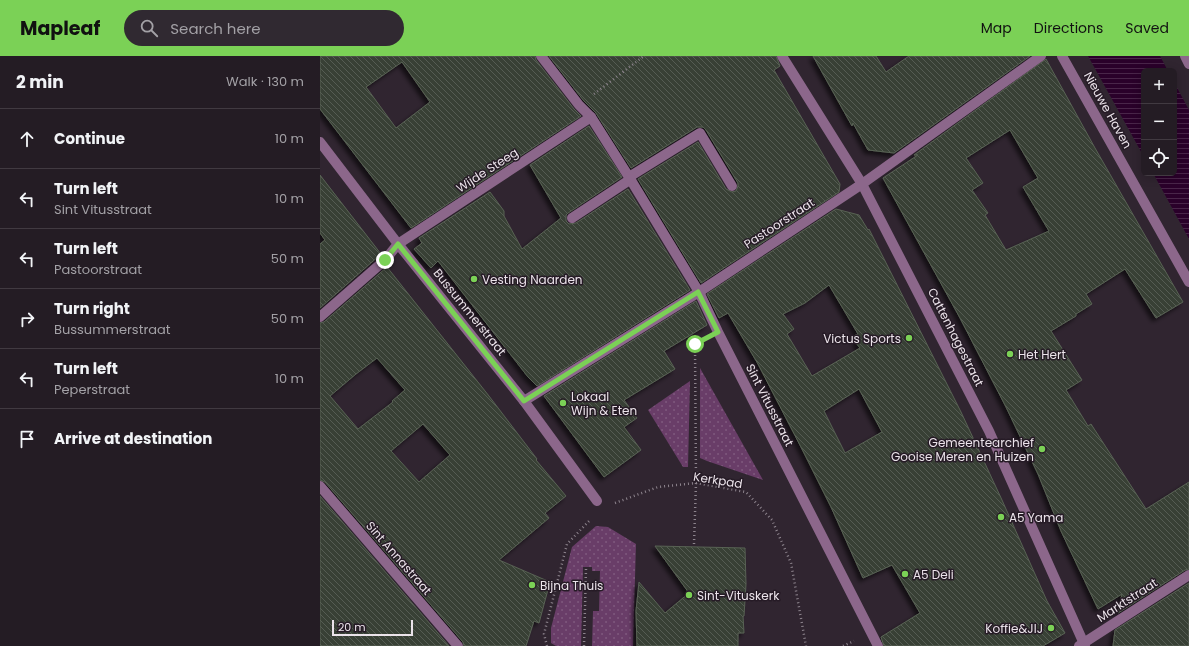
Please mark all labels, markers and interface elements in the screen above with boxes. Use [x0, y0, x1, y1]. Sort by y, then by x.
search box [124, 10, 404, 46]
text: Mapleaf [20, 15, 100, 42]
icon: search [138, 17, 160, 39]
text: Search here [170, 18, 261, 39]
text: Map [981, 18, 1012, 38]
text: Directions [1034, 18, 1103, 38]
text: Saved [1125, 18, 1169, 38]
map controls [1141, 68, 1177, 176]
button: + [1141, 68, 1177, 104]
street label: Nieuwe Haven [1080, 69, 1136, 151]
text: 2 min [16, 70, 64, 94]
text: Walk · 130 m [226, 72, 304, 91]
button: − [1141, 104, 1177, 140]
icon: ahead [16, 128, 38, 150]
text: Continue [54, 128, 125, 149]
text: 10 m [275, 129, 304, 148]
button: locate [1141, 140, 1177, 176]
street label: Wijde Steeg [453, 144, 521, 196]
text: Turn left [54, 178, 118, 199]
icon: left [16, 188, 38, 210]
text: 10 m [275, 189, 304, 208]
street label: Pastoorstraat [740, 194, 818, 252]
text: Sint Vitusstraat [54, 200, 152, 219]
text: Turn left [54, 238, 118, 259]
icon: left [16, 248, 38, 270]
text: 50 m [271, 249, 304, 268]
route end [376, 251, 394, 269]
text: Pastoorstraat [54, 260, 142, 279]
street label: Bussummerstraat [430, 265, 510, 359]
place label: Vesting Naarden [482, 271, 583, 288]
marker: Vesting Naarden [469, 274, 479, 284]
street label: Cattenhagestraat [924, 285, 988, 389]
text: Turn right [54, 298, 130, 319]
icon: right [16, 308, 38, 330]
text: 50 m [271, 309, 304, 328]
text: Bussummerstraat [54, 320, 171, 339]
place label: Victus Sports [823, 330, 901, 347]
marker: Victus Sports [904, 333, 914, 343]
route start [686, 335, 704, 353]
place label: Het Hert [1018, 346, 1066, 363]
marker: Het Hert [1005, 349, 1015, 359]
text: Turn left [54, 358, 118, 379]
street label: Sint Vitusstraat [742, 361, 798, 449]
icon: left [16, 368, 38, 390]
text: 10 m [275, 369, 304, 388]
text: Peperstraat [54, 380, 130, 399]
place label: Lokaal Wijn & Eten [571, 388, 637, 419]
marker: Lokaal Wijn & Eten [558, 398, 568, 408]
icon: arrive [16, 428, 38, 450]
text: Arrive at destination [54, 428, 212, 449]
place label: Gemeentearchief Gooise Meren en Huizen [891, 434, 1034, 465]
marker: Gemeentearchief Gooise Meren en Huizen [1037, 444, 1047, 454]
street label: Kerkpad [692, 468, 744, 492]
place label: A5 Yama [1009, 509, 1063, 526]
marker: A5 Yama [996, 512, 1006, 522]
street label: Sint Annastraat [362, 518, 436, 598]
place label: A5 Deli [913, 566, 954, 583]
marker: A5 Deli [900, 569, 910, 579]
street label: Marktstraat [1093, 574, 1161, 626]
place label: Bijna Thuis [540, 577, 603, 594]
marker: Bijna Thuis [527, 580, 537, 590]
place label: Sint-Vituskerk [697, 587, 780, 604]
marker: Sint-Vituskerk [684, 590, 694, 600]
scale bar [332, 618, 413, 637]
text: 20 m [338, 619, 366, 635]
place label: Koffie&JIJ [985, 620, 1043, 637]
marker: Koffie&JIJ [1046, 623, 1056, 633]

